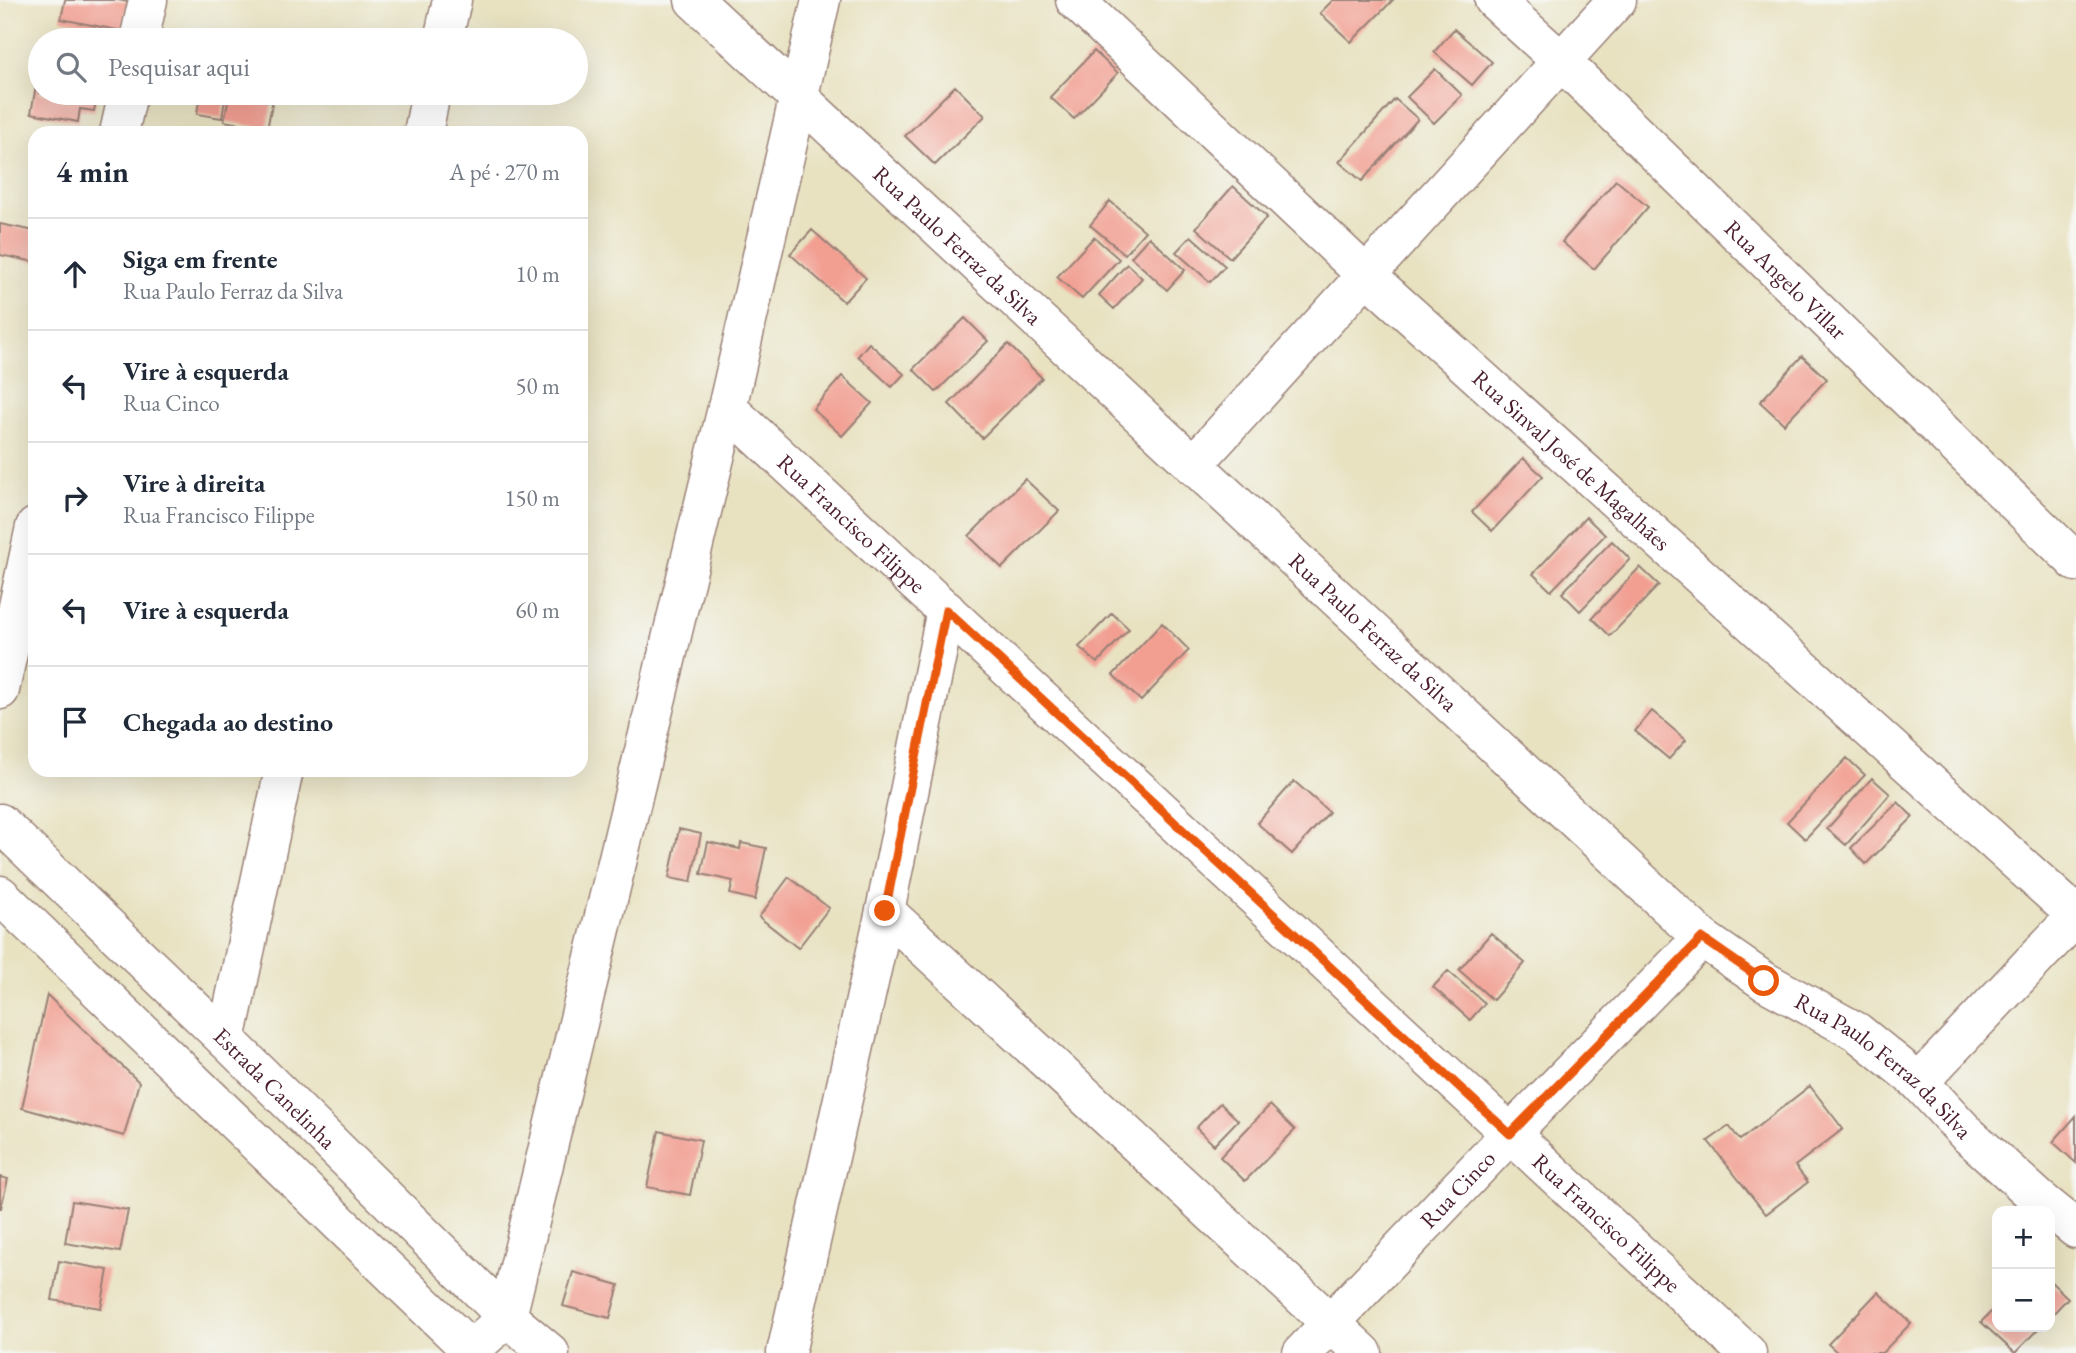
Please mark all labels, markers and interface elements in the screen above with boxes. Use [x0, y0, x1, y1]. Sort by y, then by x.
search box [28, 28, 588, 105]
icon: search [52, 48, 90, 86]
text: Pesquisar aqui [108, 50, 250, 84]
text: 4 min [56, 152, 129, 191]
text: A pé · 270 m [449, 157, 560, 187]
street label: Rua Paulo Ferraz da Silva [867, 159, 1049, 332]
street label: Rua Angelo Villar [1718, 213, 1853, 346]
text: Siga em frente [123, 242, 278, 276]
icon: ahead [56, 255, 94, 293]
text: 10 m [515, 259, 560, 289]
text: Rua Paulo Ferraz da Silva [123, 276, 343, 306]
text: Vire à esquerda [123, 354, 289, 388]
street label: Rua Sinval José de Magalhães [1466, 363, 1677, 557]
icon: left [56, 367, 94, 405]
text: 50 m [515, 371, 560, 401]
text: Rua Cinco [123, 388, 220, 418]
street label: Rua Francisco Filippe [771, 447, 932, 600]
text: Vire à direita [123, 466, 265, 500]
icon: right [56, 479, 94, 517]
text: 150 m [504, 483, 560, 513]
text: Rua Francisco Filippe [123, 500, 315, 530]
street label: Rua Paulo Ferraz da Silva [1282, 546, 1465, 719]
icon: left [56, 591, 94, 629]
text: Vire à esquerda [123, 593, 289, 627]
text: 60 m [515, 595, 560, 625]
icon: arrive [56, 703, 94, 741]
text: Chegada ao destino [123, 705, 333, 739]
route end [869, 895, 900, 926]
route start [1748, 965, 1779, 996]
street label: Rua Paulo Ferraz da Silva [1790, 986, 1979, 1146]
street label: Estrada Canelinha [207, 1021, 343, 1156]
street label: Rua Cinco [1413, 1144, 1502, 1235]
street label: Rua Francisco Filippe [1526, 1147, 1687, 1299]
map controls [1992, 1206, 2055, 1332]
button: + [1992, 1206, 2055, 1269]
button: − [1992, 1269, 2055, 1332]

